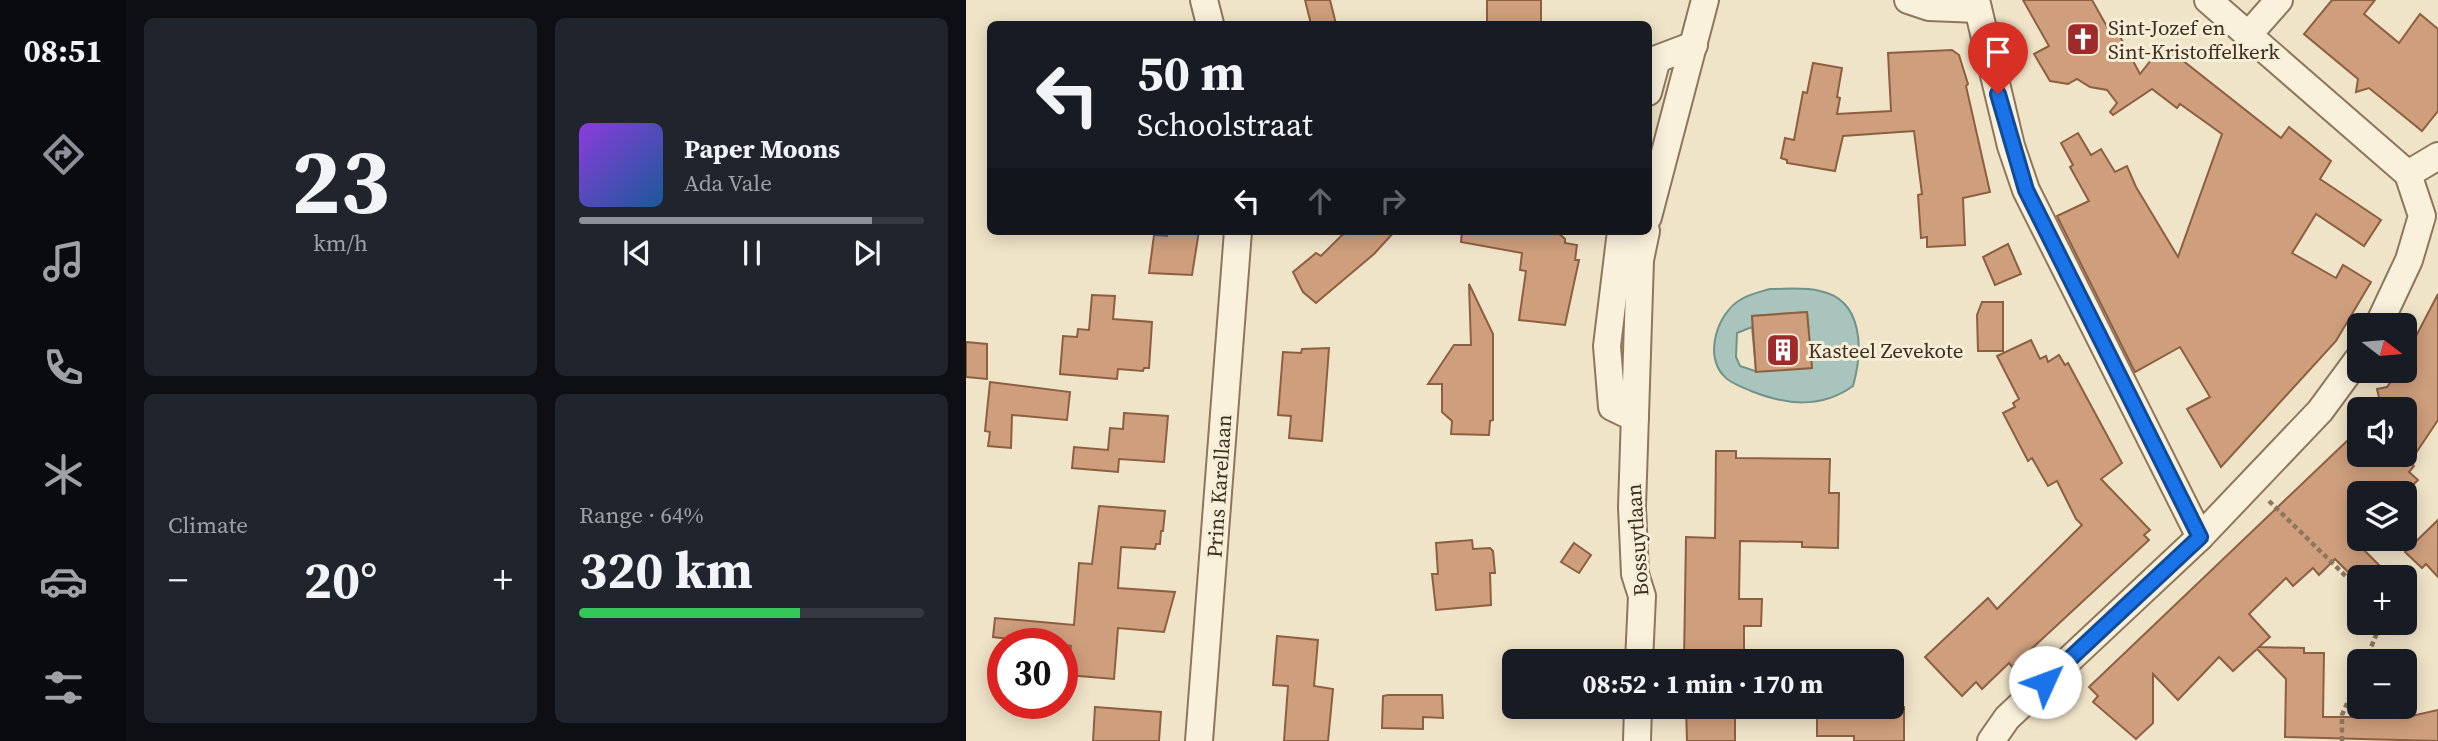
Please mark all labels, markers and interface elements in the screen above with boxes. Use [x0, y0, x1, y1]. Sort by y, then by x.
place label: Sint-Jozef en Sint-Kristoffelkerk [2108, 13, 2280, 66]
church icon: Sint-Jozef en Sint-Kristoffelkerk [2064, 20, 2102, 58]
pin [1968, 22, 2028, 94]
text: 08:51 [24, 29, 102, 73]
icon: arrive [1979, 33, 2017, 71]
text: 50 m [1137, 39, 1245, 106]
icon: left [1022, 49, 1113, 140]
text: Schoolstraat [1137, 103, 1313, 147]
text: 23 [291, 119, 390, 243]
icon: directions [39, 130, 88, 179]
text: Paper Moons [684, 131, 840, 167]
text: Ada Vale [684, 167, 772, 199]
icon: left [1228, 182, 1266, 220]
icon: ahead [1301, 182, 1339, 220]
icon: right [1374, 182, 1412, 220]
text: km/h [313, 227, 368, 259]
icon: previous [618, 234, 656, 272]
icon: pause [733, 234, 771, 272]
icon: next [848, 234, 886, 272]
icon: music [39, 237, 88, 286]
north arrow [2347, 313, 2417, 383]
map controls [2347, 313, 2417, 719]
building icon: Kasteel Zevekote [1764, 331, 1802, 369]
place label: Kasteel Zevekote [1808, 336, 1963, 365]
icon: phone [39, 343, 88, 392]
button: sound [2347, 397, 2417, 467]
street label: Prins Karellaan [1200, 413, 1239, 559]
icon: climate [39, 450, 88, 499]
button: layers [2347, 481, 2417, 551]
street label: Bossuytlaan [1619, 483, 1655, 597]
text: Range · 64% [579, 499, 704, 531]
text: Climate [168, 509, 248, 541]
text: 320 km [579, 534, 753, 605]
text: 20° [304, 544, 377, 615]
text: − [168, 554, 188, 606]
text: + [493, 554, 513, 606]
icon: car [39, 557, 88, 606]
button: + [2347, 565, 2417, 635]
speed limit sign: 30 [987, 628, 1078, 719]
position arrow [2008, 645, 2082, 719]
button: − [2347, 649, 2417, 719]
icon: filters [39, 663, 88, 712]
text: 08:52 · 1 min · 170 m [1583, 666, 1823, 702]

